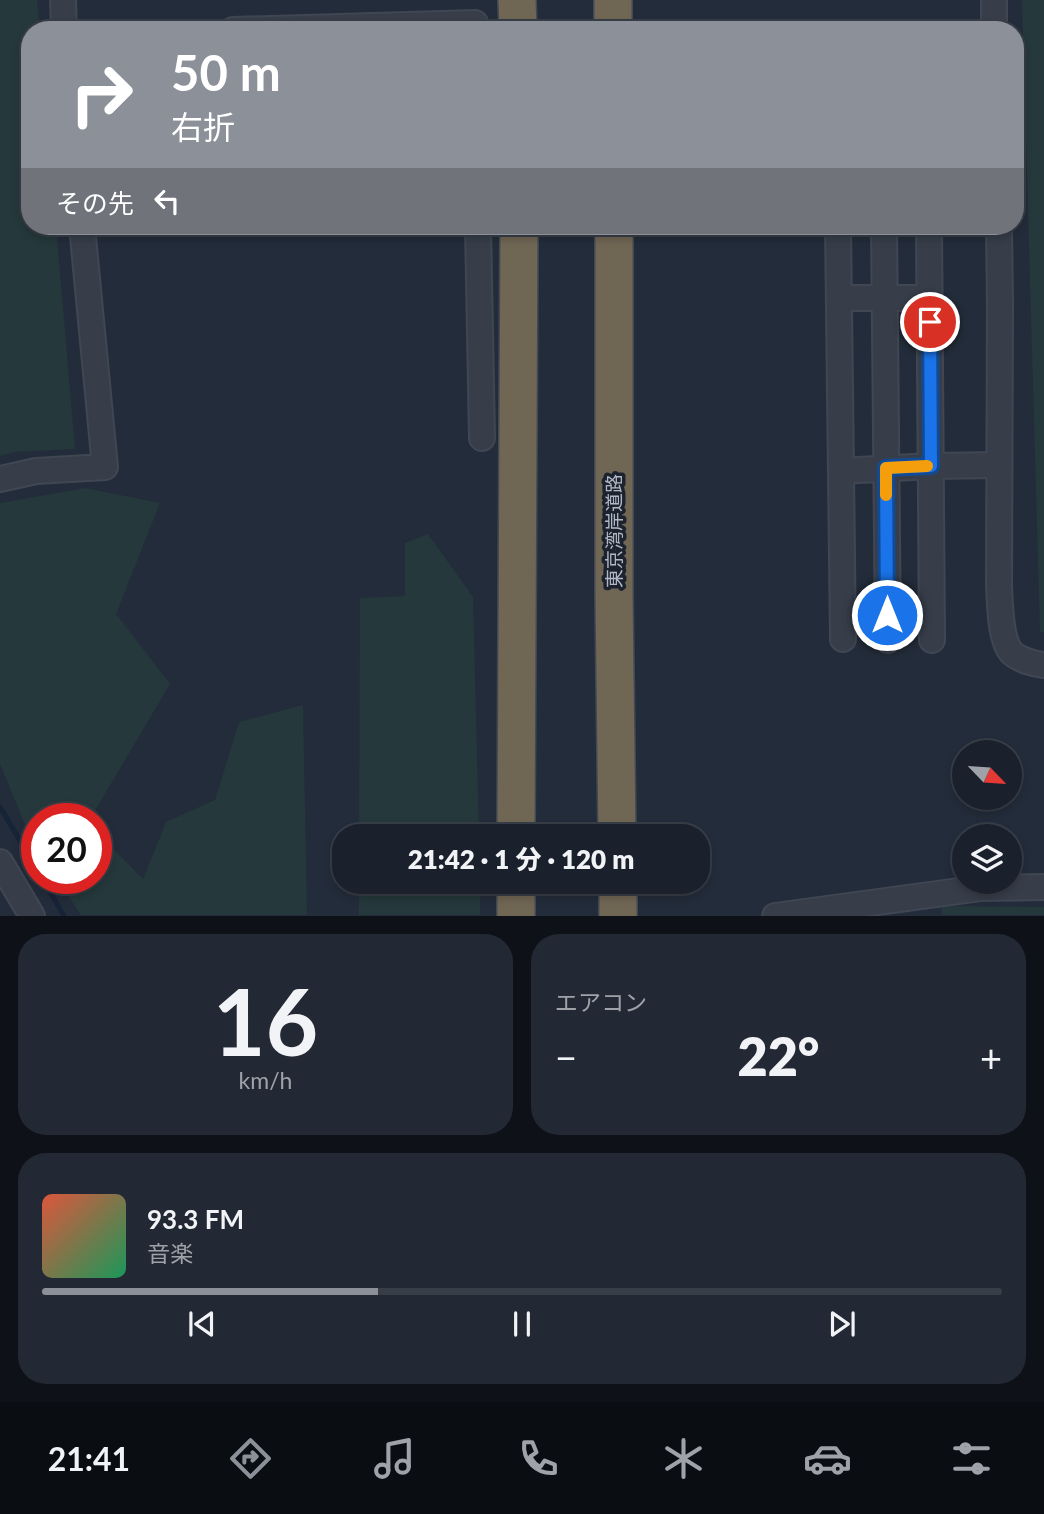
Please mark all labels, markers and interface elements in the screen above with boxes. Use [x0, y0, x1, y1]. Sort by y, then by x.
text: 50 m [171, 43, 281, 101]
icon: right [56, 49, 147, 140]
text: 右折 [171, 107, 235, 146]
icon: left [148, 182, 186, 220]
text: その先 [56, 187, 134, 219]
pin [900, 292, 960, 352]
icon: arrive [911, 303, 949, 341]
street label: 東京湾岸道路 [602, 474, 625, 588]
position arrow [850, 578, 924, 652]
north arrow [952, 740, 1022, 810]
map controls [952, 740, 1022, 894]
speed limit sign: 20 [21, 803, 112, 894]
button: layers [952, 824, 1022, 894]
text: 21:42 · 1 分 · 120 m [408, 843, 634, 875]
text: 16 [213, 966, 318, 1075]
text: エアコン [555, 988, 647, 1016]
text: 22° [738, 1025, 819, 1087]
text: − [555, 1034, 577, 1080]
text: + [980, 1034, 1002, 1080]
text: km/h [239, 1066, 292, 1094]
text: 93.3 FM [147, 1203, 244, 1235]
text: 音楽 [147, 1239, 193, 1267]
icon: previous [183, 1305, 221, 1343]
icon: pause [503, 1305, 541, 1343]
icon: next [823, 1305, 861, 1343]
icon: directions [226, 1434, 275, 1483]
icon: music [370, 1434, 419, 1483]
icon: phone [514, 1434, 563, 1483]
icon: climate [659, 1434, 708, 1483]
icon: car [803, 1434, 852, 1483]
icon: filters [947, 1434, 996, 1483]
text: 21:41 [48, 1439, 130, 1478]

